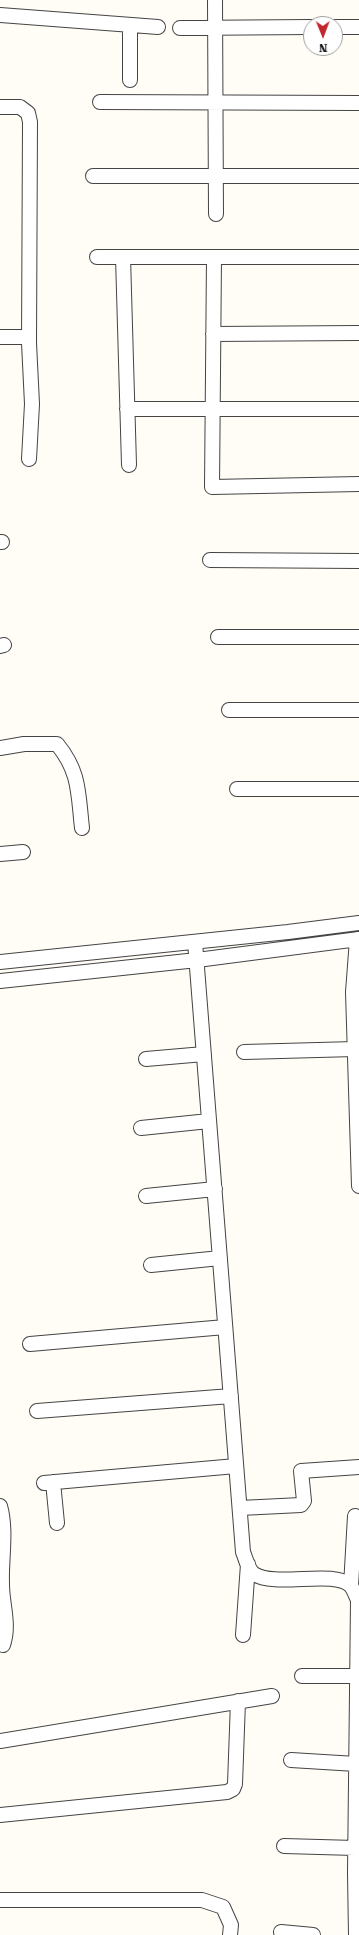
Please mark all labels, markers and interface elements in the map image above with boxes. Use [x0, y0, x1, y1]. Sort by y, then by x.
north arrow [303, 16, 343, 56]
text: N [319, 41, 328, 54]

